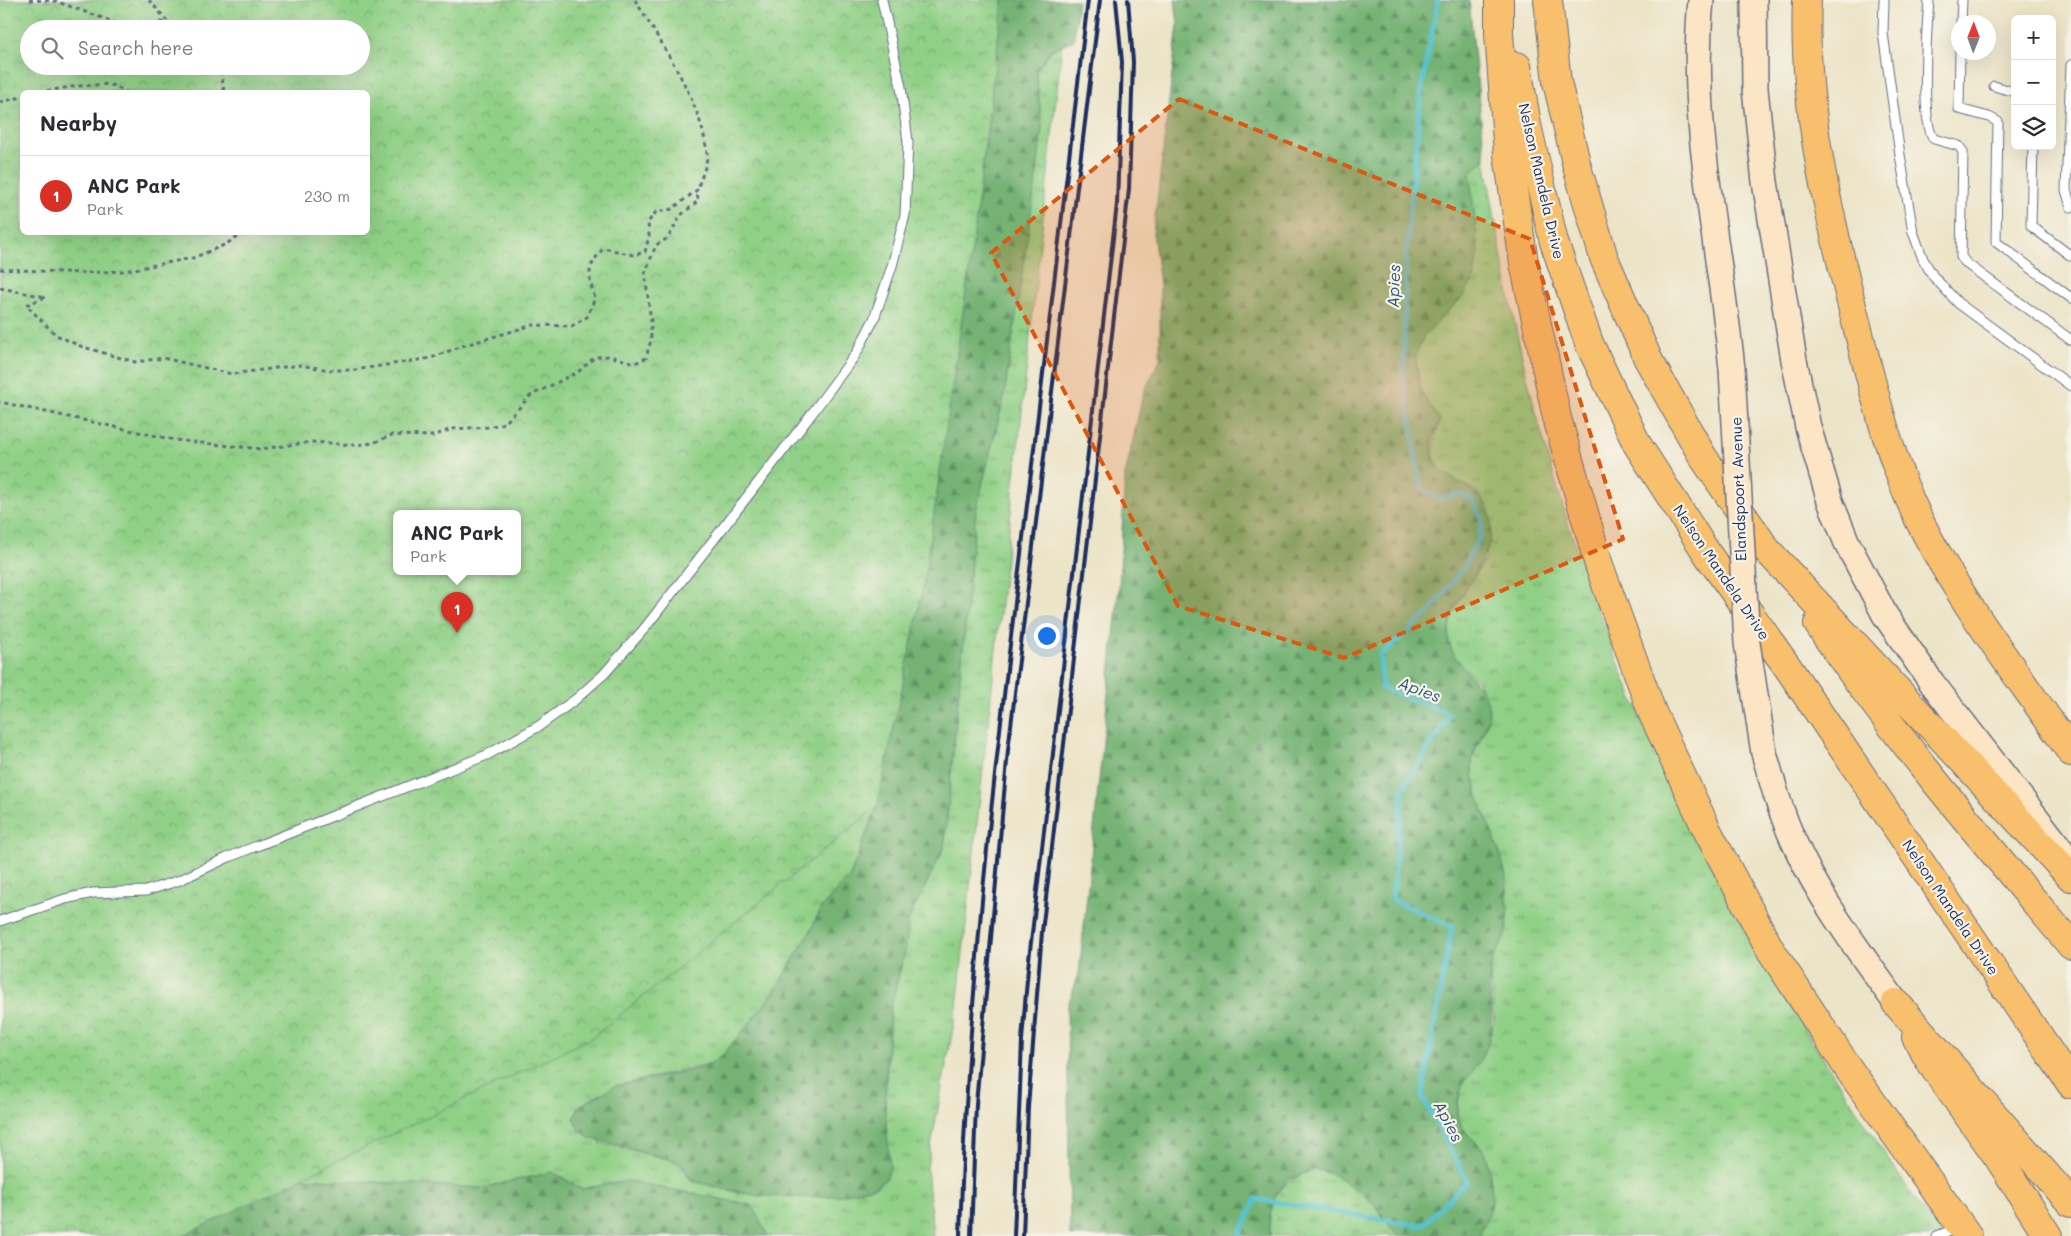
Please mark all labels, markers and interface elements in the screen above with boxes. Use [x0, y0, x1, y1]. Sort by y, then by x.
north arrow [1951, 15, 1996, 60]
map controls [2011, 15, 2056, 150]
button: + [2011, 15, 2056, 60]
search box [20, 20, 370, 75]
icon: search [38, 34, 66, 62]
text: Search here [78, 35, 194, 60]
button: − [2011, 60, 2056, 105]
street label: Nelson Mandela Drive [1514, 101, 1570, 261]
button: layers [2011, 105, 2056, 150]
text: Nearby [40, 109, 117, 136]
text: ANC Park [87, 173, 180, 198]
text: 1 [52, 185, 60, 206]
text: 230 m [304, 185, 350, 206]
text: Park [87, 198, 123, 219]
water label: Apies [1382, 264, 1404, 308]
street label: Elandspoort Avenue [1725, 416, 1751, 562]
street label: Nelson Mandela Drive [1669, 500, 1775, 644]
popup [393, 510, 521, 575]
text: ANC Park [410, 520, 504, 545]
text: Park [410, 545, 447, 566]
pin: 1 [441, 592, 473, 633]
your location [1034, 623, 1060, 649]
water label: Apies [1396, 671, 1444, 707]
street label: Nelson Mandela Drive [1898, 835, 2004, 979]
water label: Apies [1430, 1097, 1469, 1145]

